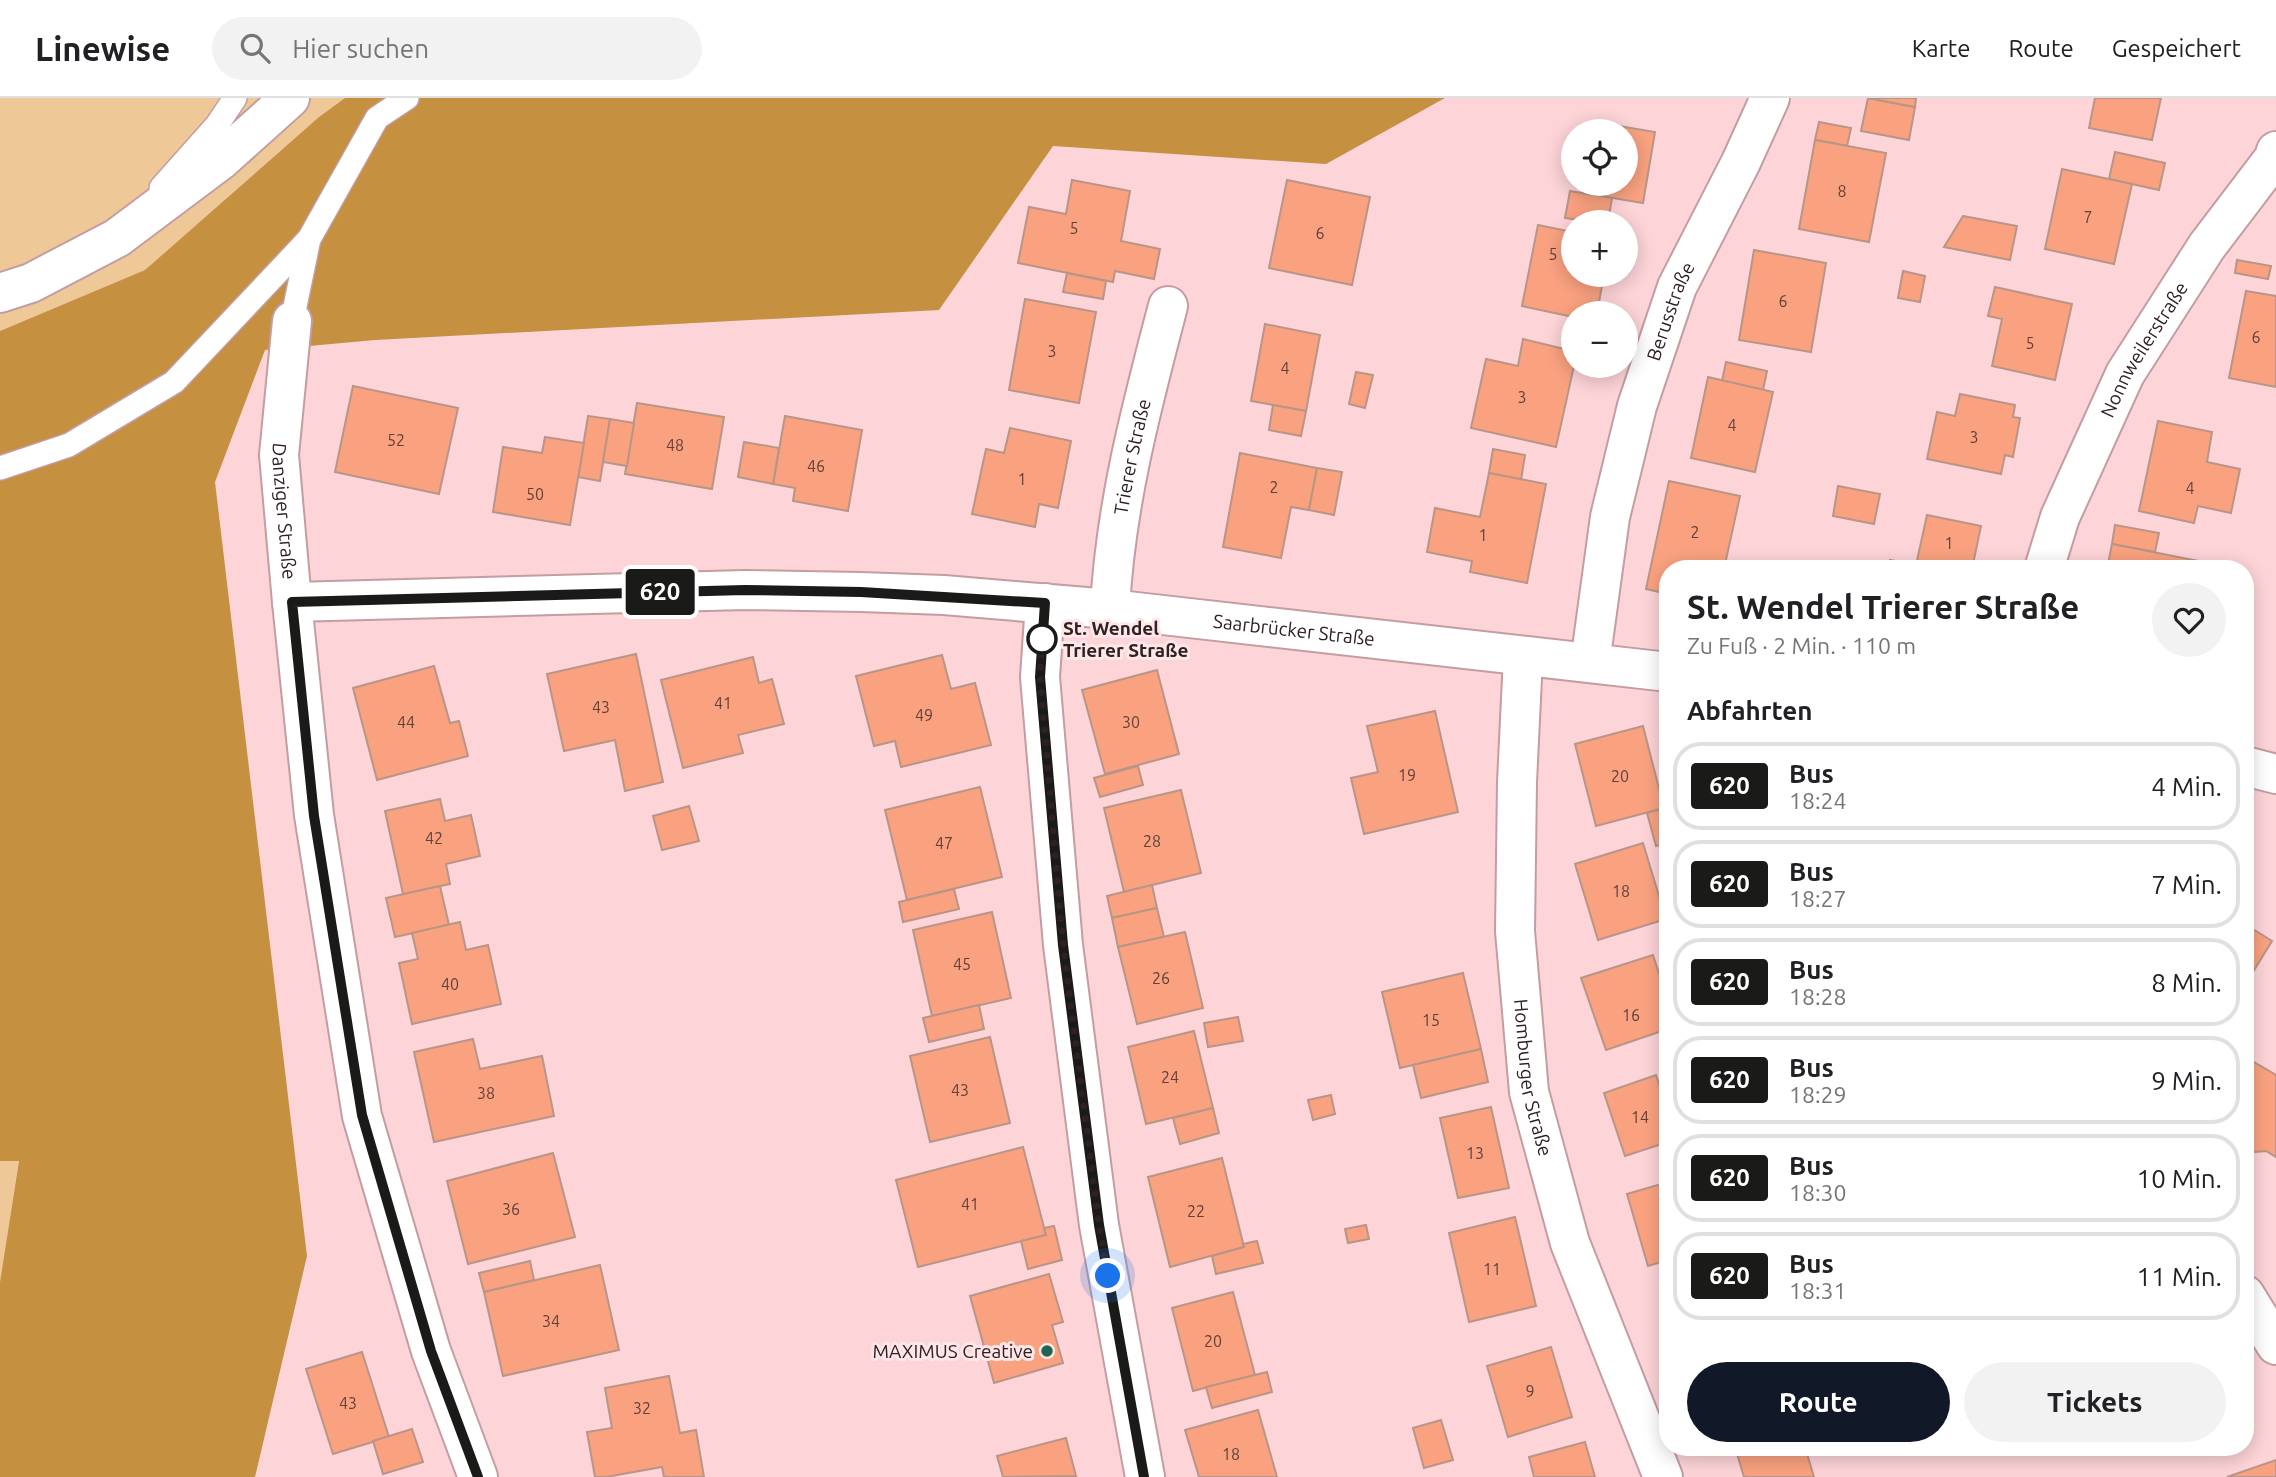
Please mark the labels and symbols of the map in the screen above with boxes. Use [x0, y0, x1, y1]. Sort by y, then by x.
house number: 8 [1837, 182, 1847, 200]
house number: 7 [2083, 208, 2093, 226]
house number: 5 [1069, 219, 1079, 237]
house number: 6 [1315, 224, 1325, 242]
house number: 5 [1548, 245, 1558, 263]
street label: Berusstraße [1642, 258, 1699, 363]
street label: Nonnweilerstraße [2096, 278, 2192, 421]
house number: 6 [1778, 292, 1788, 310]
house number: 6 [2251, 328, 2261, 346]
house number: 5 [2025, 334, 2035, 352]
house number: 3 [1047, 342, 1057, 360]
house number: 4 [1280, 359, 1290, 377]
house number: 3 [1517, 388, 1527, 406]
street label: Trierer Straße [1109, 397, 1155, 516]
house number: 4 [1727, 416, 1737, 434]
house number: 3 [1969, 428, 1979, 446]
house number: 52 [387, 431, 405, 449]
house number: 48 [666, 436, 684, 454]
street label: Danziger Straße [268, 442, 301, 580]
house number: 46 [807, 457, 825, 475]
house number: 1 [1017, 470, 1027, 488]
house number: 2 [1269, 478, 1279, 496]
house number: 4 [2185, 479, 2195, 497]
house number: 50 [526, 485, 544, 503]
house number: 2 [1690, 523, 1700, 541]
house number: 1 [1478, 526, 1488, 544]
house number: 1 [1944, 534, 1954, 552]
line badge: 620 [620, 569, 700, 615]
street label: Saarbrücker Straße [1212, 610, 1376, 650]
place label: St. Wendel Trierer Straße [1063, 617, 1188, 661]
marker: St. Wendel Trierer Straße [1027, 624, 1057, 654]
house number: 41 [714, 694, 732, 712]
house number: 43 [592, 698, 610, 716]
house number: 49 [915, 706, 933, 724]
house number: 44 [397, 713, 415, 731]
house number: 30 [1122, 713, 1140, 731]
house number: 19 [1398, 766, 1416, 784]
house number: 20 [1611, 767, 1629, 785]
house number: 42 [425, 829, 443, 847]
house number: 28 [1143, 832, 1161, 850]
house number: 47 [935, 834, 953, 852]
house number: 18 [1612, 882, 1630, 900]
house number: 45 [953, 955, 971, 973]
house number: 26 [1152, 969, 1170, 987]
house number: 40 [441, 975, 459, 993]
street label: Homburger Straße [1510, 998, 1557, 1158]
house number: 16 [1622, 1006, 1640, 1024]
house number: 15 [1422, 1011, 1440, 1029]
house number: 24 [1161, 1068, 1179, 1086]
house number: 43 [951, 1081, 969, 1099]
house number: 38 [477, 1084, 495, 1102]
house number: 14 [1631, 1108, 1649, 1126]
house number: 13 [1466, 1144, 1484, 1162]
house number: 41 [961, 1195, 979, 1213]
house number: 36 [502, 1200, 520, 1218]
house number: 22 [1187, 1202, 1205, 1220]
your location [1090, 1258, 1125, 1293]
house number: 11 [1483, 1260, 1501, 1278]
house number: 34 [542, 1312, 560, 1330]
house number: 20 [1204, 1332, 1222, 1350]
place label: MAXIMUS Creative [872, 1340, 1033, 1362]
marker: MAXIMUS Creative [1039, 1343, 1055, 1359]
house number: 9 [1525, 1382, 1535, 1400]
house number: 43 [339, 1394, 357, 1412]
house number: 32 [633, 1399, 651, 1417]
house number: 18 [1222, 1445, 1240, 1463]

